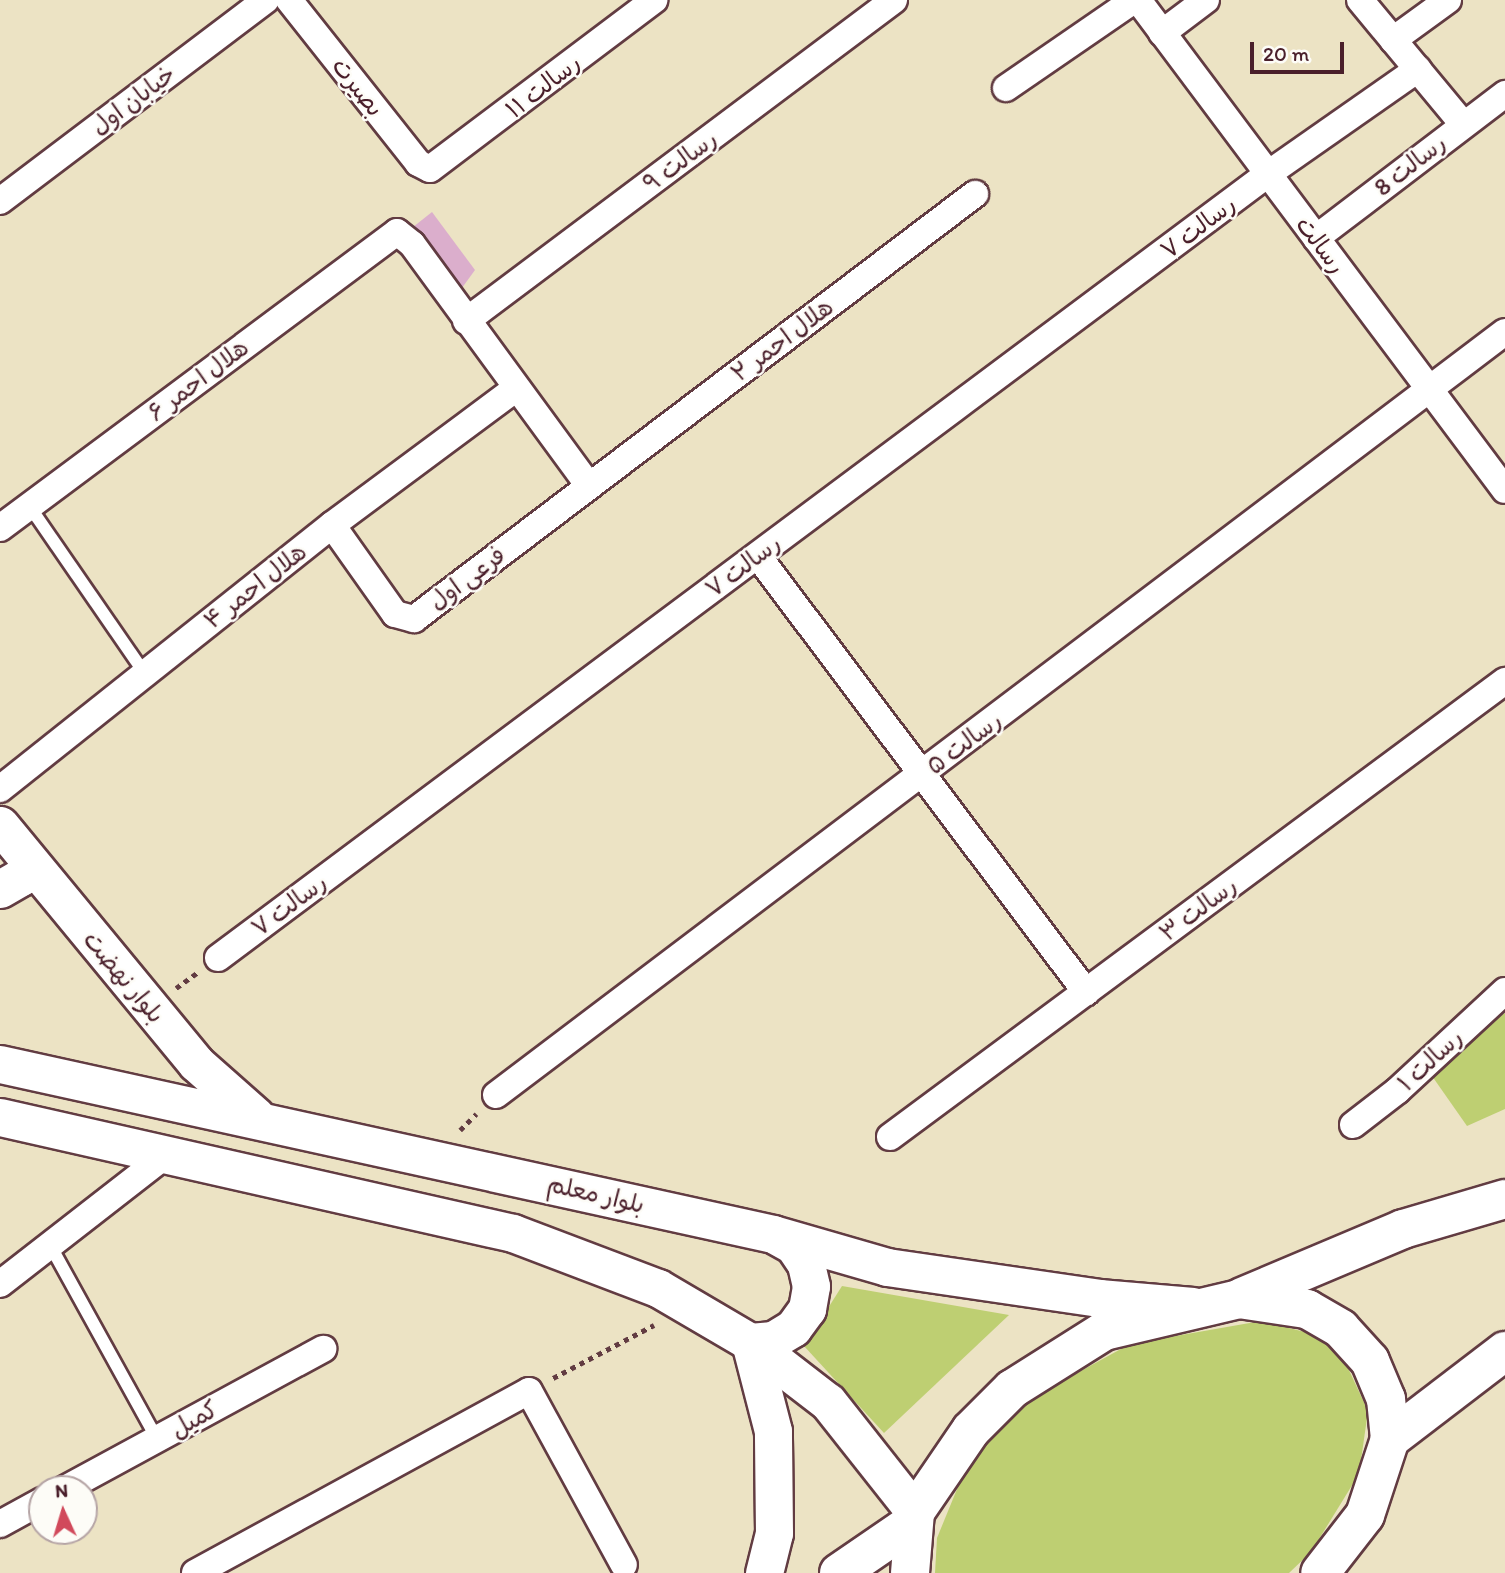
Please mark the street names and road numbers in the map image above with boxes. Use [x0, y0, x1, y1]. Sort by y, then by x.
street label: رسالت ۱۱ [500, 48, 586, 124]
street label: بصیرت [326, 52, 390, 122]
street label: خیابان اول [85, 59, 181, 141]
street label: رسالت ۹ [637, 124, 723, 198]
street label: رسالت 8 [1368, 128, 1452, 202]
street label: رسالت ۷ [1155, 189, 1241, 265]
street label: رسالت [1290, 211, 1352, 279]
street label: هلال احمر ۲ [725, 292, 839, 388]
street label: هلال احمر ۶ [142, 333, 254, 427]
street label: رسالت ۷ [700, 528, 786, 604]
street label: هلال احمر ۴ [198, 537, 312, 635]
street label: فرعی اول [423, 540, 511, 616]
street label: رسالت ۵ [921, 705, 1007, 781]
street label: رسالت ۷ [246, 867, 332, 943]
street label: رسالت ۳ [1154, 871, 1242, 947]
street label: بلوار نهضت [77, 925, 171, 1029]
street label: رسالت ۱ [1391, 1023, 1469, 1097]
street label: بلوار معلم [545, 1169, 647, 1219]
street label: کمیل [165, 1394, 223, 1444]

